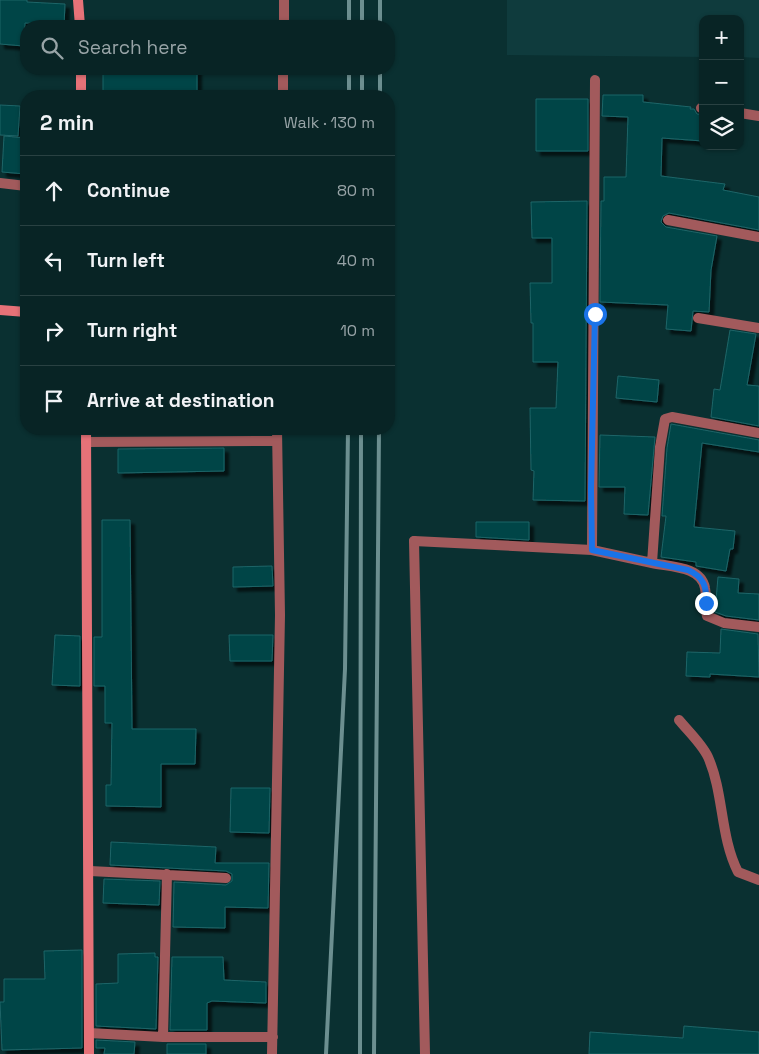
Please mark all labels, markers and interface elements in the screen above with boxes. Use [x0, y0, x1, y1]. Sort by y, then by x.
map controls [699, 15, 744, 150]
button: + [699, 15, 744, 60]
search box [20, 20, 395, 75]
icon: search [38, 34, 66, 62]
text: Search here [78, 35, 188, 60]
button: − [699, 60, 744, 105]
button: layers [699, 105, 744, 150]
text: 2 min [40, 109, 94, 136]
text: Walk · 130 m [284, 112, 375, 133]
icon: ahead [40, 177, 68, 205]
text: Continue [87, 178, 170, 203]
text: 80 m [337, 180, 375, 201]
icon: left [40, 247, 68, 275]
text: Turn left [87, 248, 165, 273]
text: 40 m [337, 250, 375, 271]
route start [584, 303, 607, 326]
icon: right [40, 317, 68, 345]
text: Turn right [87, 318, 177, 343]
text: 10 m [340, 320, 375, 341]
icon: arrive [40, 387, 68, 415]
text: Arrive at destination [87, 388, 275, 413]
route end [695, 592, 718, 615]

